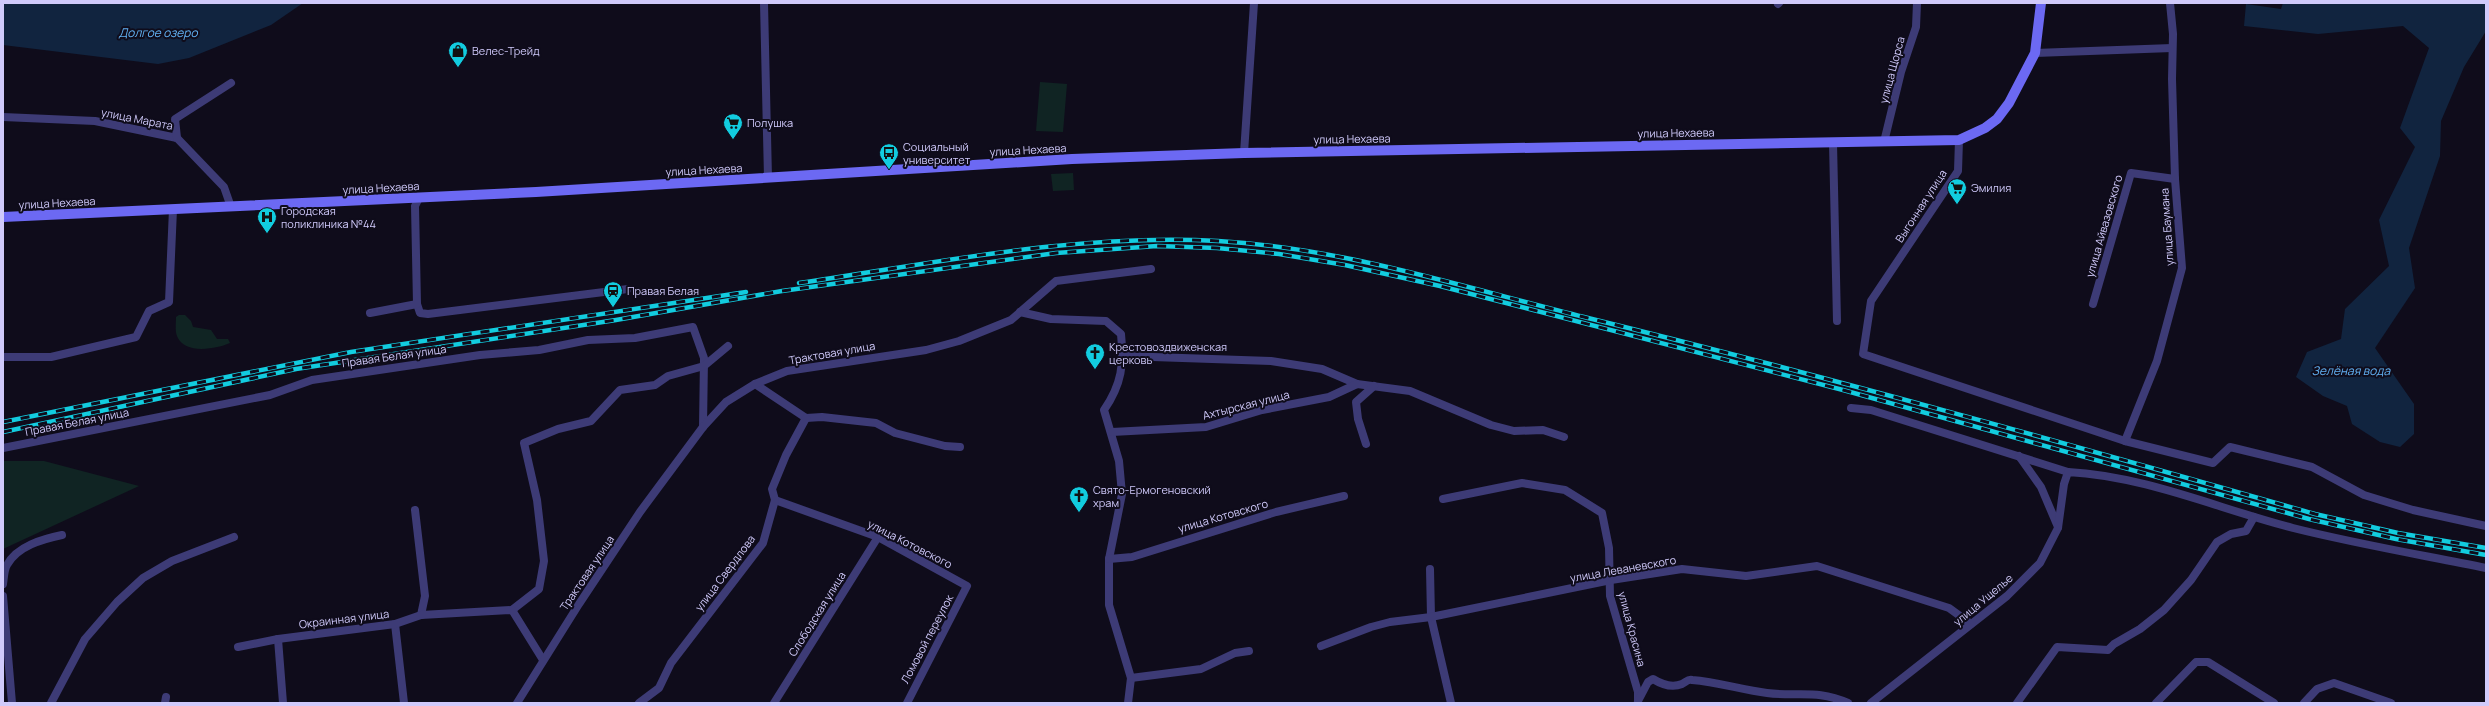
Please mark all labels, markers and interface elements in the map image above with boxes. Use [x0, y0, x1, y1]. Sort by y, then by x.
water label: Долгое озеро [118, 24, 198, 41]
street label: улица Щорса [1875, 35, 1908, 105]
shop icon: Велес-Трейд [447, 40, 469, 68]
place label: Велес-Трейд [472, 43, 540, 58]
street label: улица Марата [100, 104, 174, 133]
supermarket icon: Полушка [722, 112, 744, 140]
place label: Полушка [747, 115, 793, 130]
street label: улица Нехаева [1637, 124, 1715, 141]
street label: улица Нехаева [1313, 130, 1391, 147]
place label: Социальный университет [903, 139, 971, 167]
street label: улица Нехаева [989, 140, 1067, 159]
bus stop icon: Социальный университет [878, 142, 900, 170]
street label: улица Нехаева [665, 160, 743, 179]
street label: Выгонная улица [1891, 166, 1950, 245]
street label: улица Айвазовского [2082, 172, 2125, 279]
supermarket icon: Эмилия [1946, 177, 1968, 205]
street label: улица Нехаева [342, 178, 420, 197]
place label: Эмилия [1971, 180, 2011, 195]
street label: улица Баумана [2156, 188, 2177, 266]
street label: улица Нехаева [18, 193, 96, 212]
place label: Городская поликлиника №44 [281, 203, 376, 231]
hospital icon: Городская поликлиника №44 [256, 206, 278, 234]
station icon: Правая Белая [602, 280, 624, 308]
place label: Правая Белая [627, 283, 699, 298]
street label: Трактовая улица [788, 338, 876, 367]
place label: Крестовоздвиженская церковь [1109, 339, 1227, 367]
street label: Правая Белая улица [341, 341, 447, 370]
church icon: Крестовоздвиженская церковь [1084, 342, 1106, 370]
water label: Зелёная вода [2312, 362, 2391, 379]
street label: Ахтырская улица [1201, 386, 1291, 423]
street label: Правая Белая улица [24, 404, 130, 439]
place label: Свято-Ермогеновский храм [1093, 482, 1211, 510]
church icon: Свято-Ермогеновский храм [1068, 485, 1090, 513]
street label: улица Котовского [1176, 495, 1270, 536]
street label: улица Котовского [865, 516, 956, 572]
street label: Трактовая улица [556, 532, 617, 613]
street label: улица Свердлова [691, 532, 758, 614]
street label: улица Леваневского [1569, 552, 1678, 585]
street label: Слободская улица [784, 569, 849, 659]
street label: улица Ущелье [1950, 570, 2016, 629]
street label: улица Красина [1615, 590, 1650, 668]
street label: Ломовой переулок [897, 591, 957, 686]
street label: Окраинная улица [298, 606, 390, 631]

